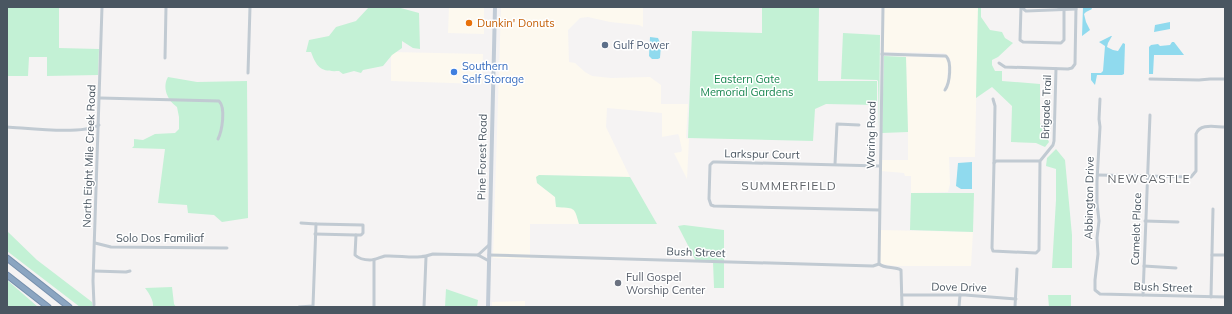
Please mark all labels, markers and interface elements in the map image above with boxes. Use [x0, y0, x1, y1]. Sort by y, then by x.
place label: Dunkin' Donuts [477, 16, 555, 30]
marker: Dunkin' Donuts [464, 18, 474, 28]
place label: Gulf Power [613, 38, 669, 52]
marker: Gulf Power [600, 40, 610, 50]
place label: Southern Self Storage [462, 59, 524, 86]
marker: Southern Self Storage [449, 67, 459, 77]
park label: Eastern Gate Memorial Gardens [700, 72, 794, 99]
street label: Brigade Trail [1038, 75, 1054, 139]
street label: North Eight Mile Creek Road [80, 84, 98, 228]
street label: Waring Road [863, 101, 879, 169]
street label: Pine Forest Road [474, 114, 490, 200]
street label: Larkspur Court [724, 146, 800, 162]
street label: Abbington Drive [1081, 156, 1097, 240]
district label: NEWCASTLE [1108, 171, 1190, 186]
district label: SUMMERFIELD [741, 178, 837, 193]
street label: Camelot Place [1128, 192, 1144, 266]
street label: Solo Dos Familiaf [116, 231, 204, 245]
street label: Bush Street [666, 244, 726, 260]
place label: Full Gospel Worship Center [626, 270, 705, 297]
marker: Full Gospel Worship Center [613, 278, 623, 288]
street label: Bush Street [1133, 279, 1193, 295]
street label: Dove Drive [931, 280, 987, 294]

